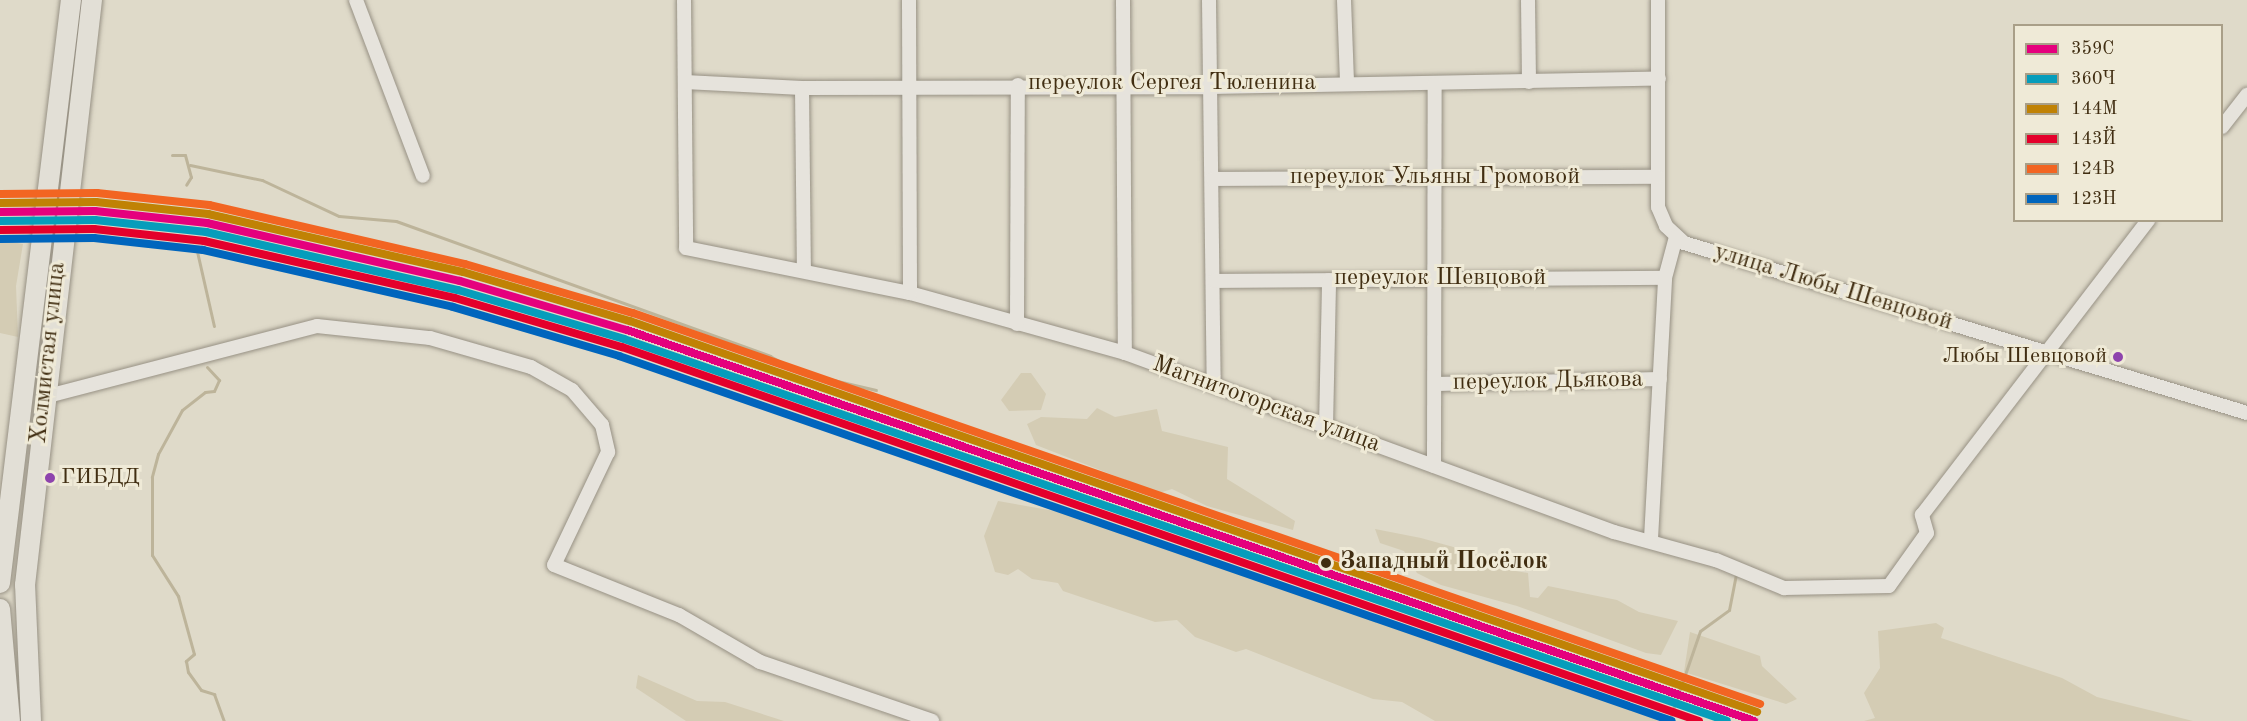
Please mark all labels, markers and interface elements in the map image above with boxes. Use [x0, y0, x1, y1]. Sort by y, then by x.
legend [2013, 24, 2223, 222]
text: 359С [2071, 40, 2114, 58]
street label: переулок Сергея Тюленина [1028, 70, 1316, 98]
text: 360Ч [2071, 70, 2116, 88]
text: 144М [2071, 100, 2117, 118]
text: 143Й [2071, 130, 2116, 148]
text: 124В [2071, 160, 2115, 178]
street label: переулок Ульяны Громовой [1290, 164, 1580, 192]
text: 123Н [2071, 190, 2117, 208]
street label: улица Любы Шевцовой [1710, 238, 1956, 338]
street label: Холмистая улица [25, 261, 73, 445]
street label: переулок Шевцовой [1334, 265, 1546, 293]
place label: Любы Шевцовой [1942, 344, 2107, 370]
street label: Магнитогорская улица [1148, 350, 1384, 460]
marker: Любы Шевцовой [2112, 351, 2124, 363]
street label: переулок Дьякова [1452, 366, 1644, 398]
place label: ГИБДД [61, 465, 140, 491]
marker: ГИБДД [44, 472, 56, 484]
place label: Западный Посёлок [1340, 549, 1548, 577]
marker: Западный Посёлок [1317, 554, 1335, 572]

